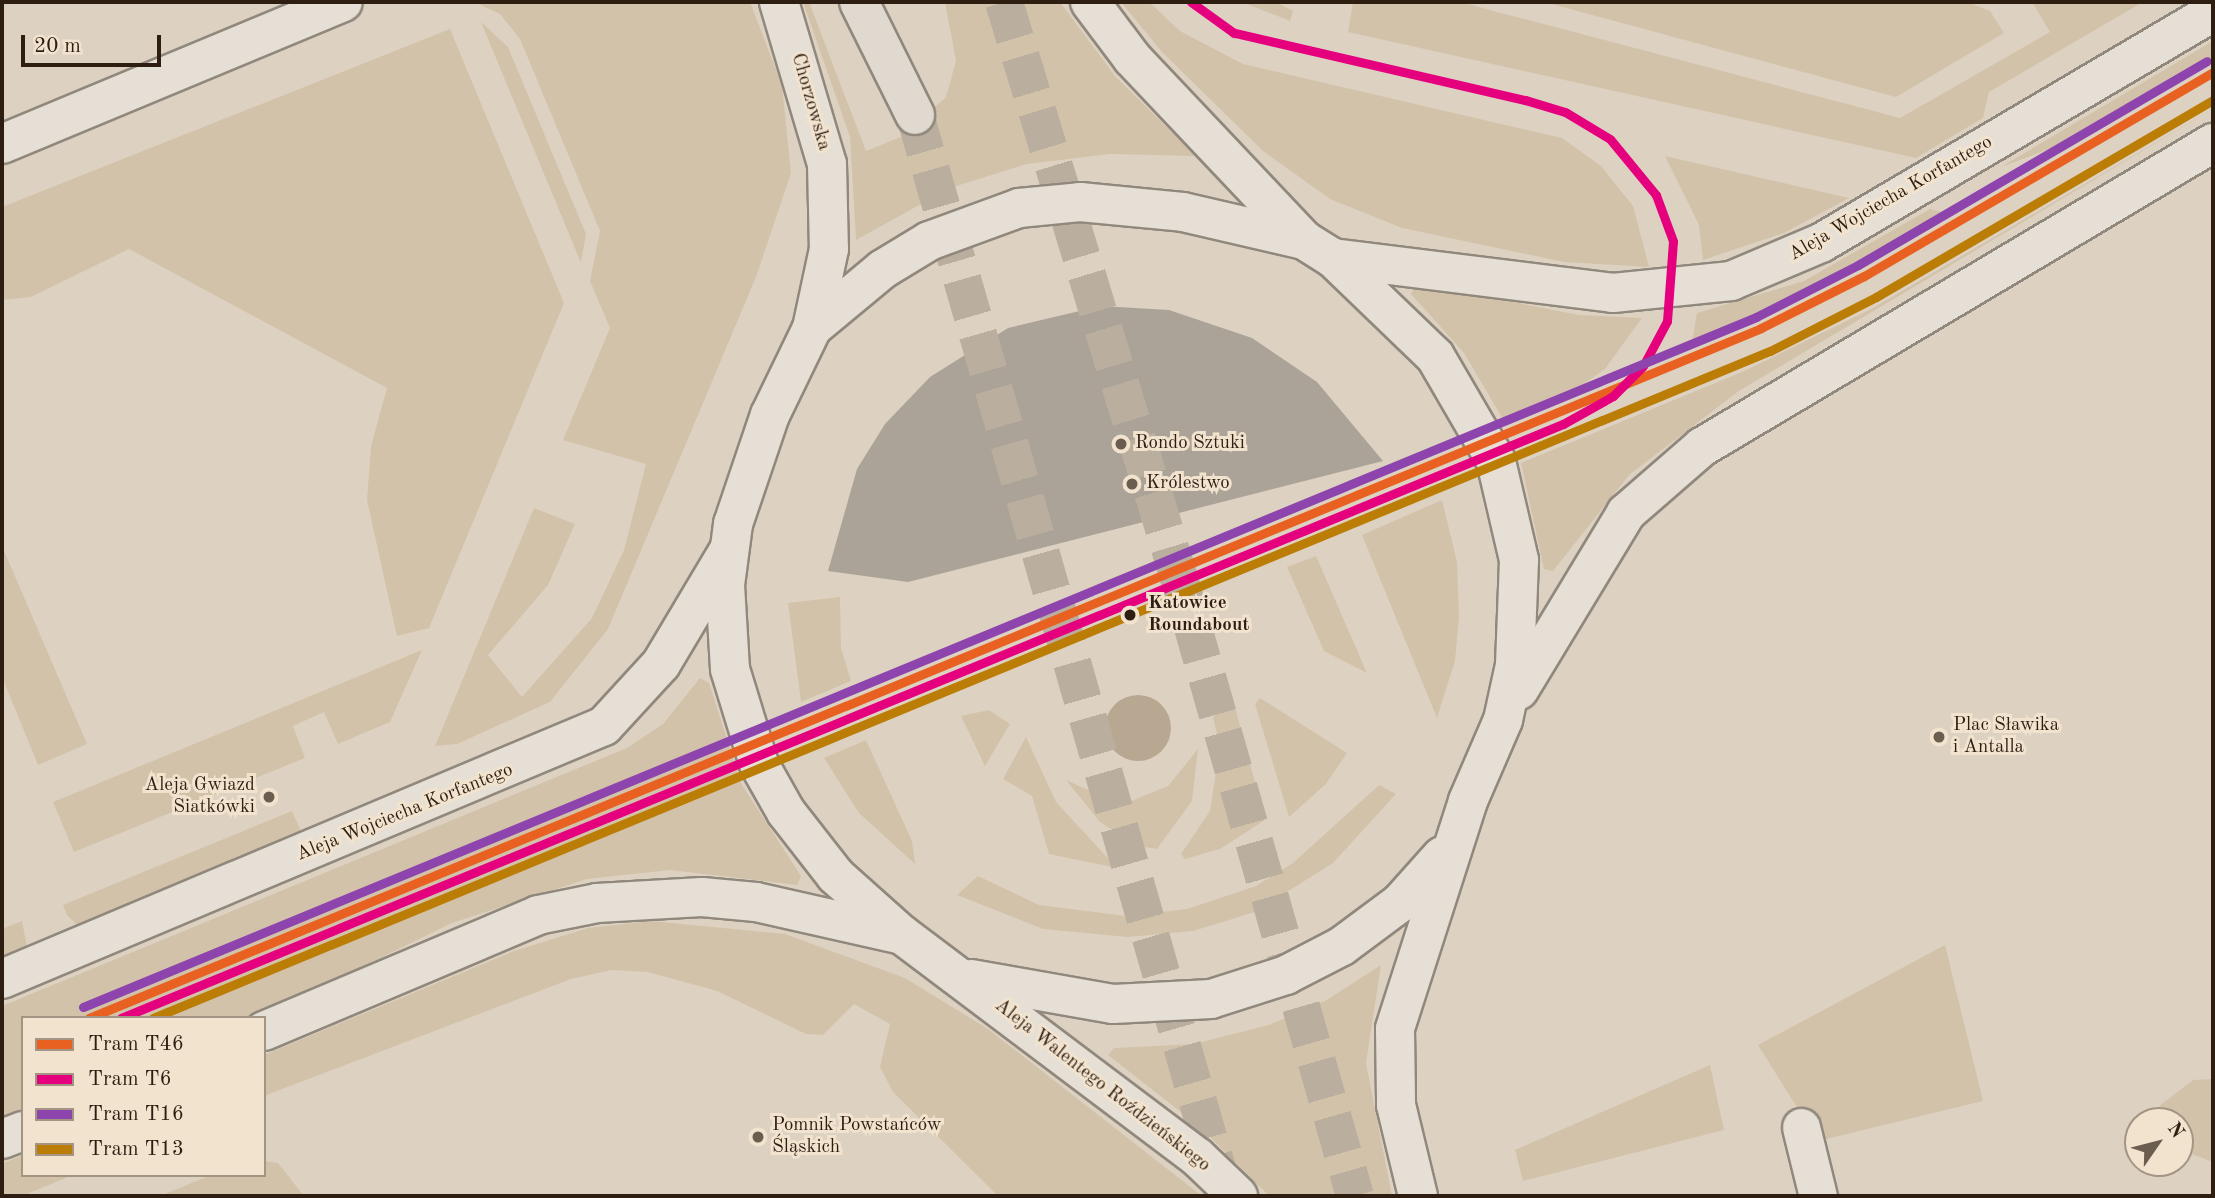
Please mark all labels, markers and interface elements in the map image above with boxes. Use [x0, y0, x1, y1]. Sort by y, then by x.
scale bar [24, 21, 164, 65]
text: 20 m [34, 36, 81, 57]
street label: Chorzowska [785, 51, 835, 153]
street label: Aleja Wojciecha Korfantego [1785, 131, 1997, 267]
place label: Rondo Sztuki [1135, 433, 1245, 455]
marker: Rondo Sztuki [1113, 436, 1129, 452]
place label: Królestwo [1146, 473, 1230, 495]
marker: Królestwo [1124, 476, 1140, 492]
place label: Katowice Roundabout [1148, 593, 1249, 637]
marker: Katowice Roundabout [1119, 604, 1141, 626]
place label: Plac Sławika i Antalla [1953, 715, 2059, 759]
marker: Plac Sławika i Antalla [1931, 729, 1947, 745]
street label: Aleja Wojciecha Korfantego [294, 759, 516, 867]
place label: Aleja Gwiazd Siatkówki [145, 775, 255, 819]
marker: Aleja Gwiazd Siatkówki [261, 789, 277, 805]
street label: Aleja Walentego Roździeńskiego [990, 995, 1214, 1177]
legend [21, 1016, 266, 1177]
text: Tram T46 [88, 1034, 184, 1055]
text: Tram T6 [88, 1069, 172, 1090]
text: Tram T16 [88, 1104, 184, 1125]
north arrow [2124, 1107, 2194, 1177]
place label: Pomnik Powstańców Śląskich [772, 1115, 942, 1159]
text: N [2163, 1119, 2187, 1142]
marker: Pomnik Powstańców Śląskich [750, 1129, 766, 1145]
text: Tram T13 [88, 1139, 184, 1160]

